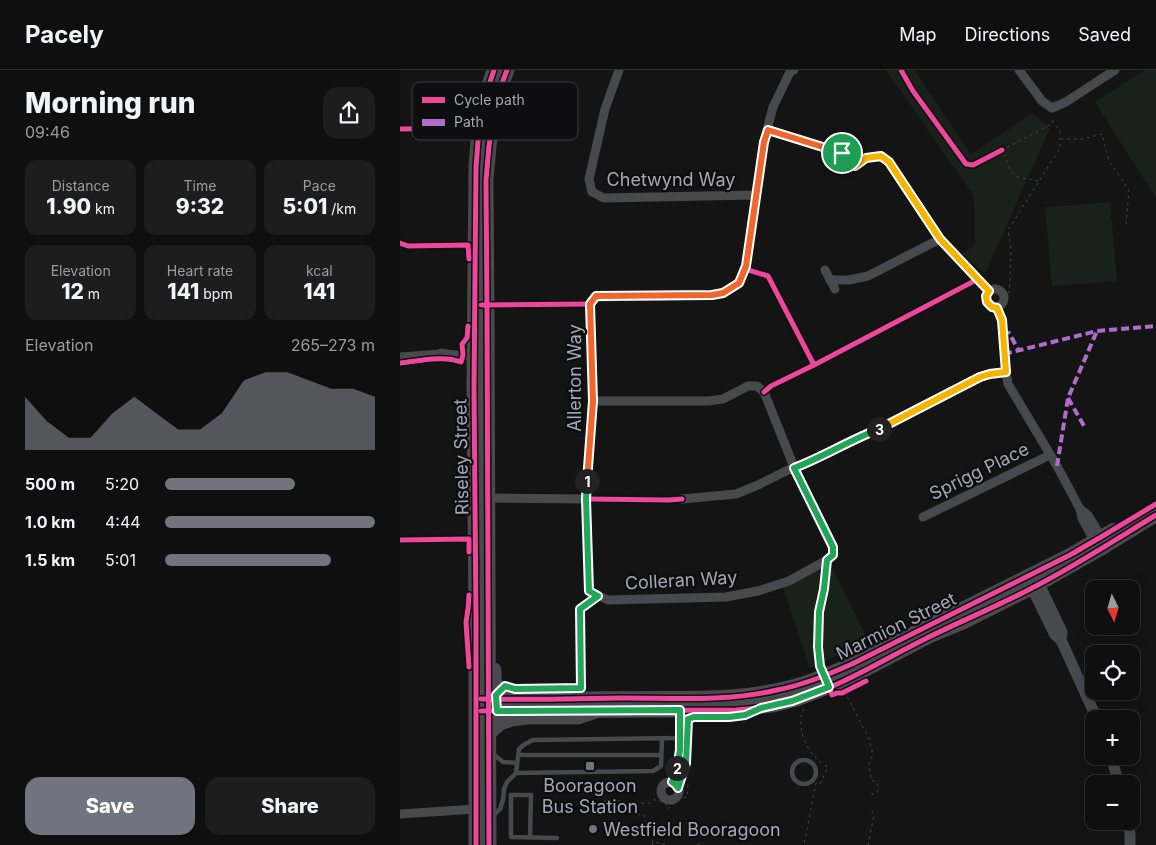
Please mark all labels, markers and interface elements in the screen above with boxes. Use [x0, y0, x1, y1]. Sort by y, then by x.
text: Pacely [25, 20, 104, 49]
text: Map [899, 24, 937, 45]
text: Directions [965, 24, 1050, 45]
text: Saved [1078, 24, 1131, 45]
legend [412, 82, 578, 140]
text: Morning run [25, 86, 195, 120]
button: share [323, 87, 375, 139]
text: Cycle path [454, 91, 525, 108]
text: Path [454, 113, 484, 130]
text: 09:46 [25, 122, 70, 142]
pin [821, 132, 863, 174]
icon: arrive [828, 139, 856, 167]
street label: Chetwynd Way [607, 169, 735, 190]
text: Distance [52, 177, 110, 194]
text: Time [184, 177, 216, 194]
text: Pace [303, 177, 336, 194]
text: 1.90 [46, 194, 91, 219]
text: 9:32 [176, 194, 224, 219]
text: 5:01 [282, 194, 327, 219]
text: km [91, 200, 115, 217]
text: /km [327, 200, 356, 217]
text: Elevation [51, 262, 111, 279]
text: Heart rate [167, 262, 233, 279]
text: kcal [306, 262, 333, 279]
text: 12 [61, 279, 84, 304]
text: 141 [167, 279, 199, 304]
text: 141 [303, 279, 335, 304]
text: m [84, 285, 100, 302]
text: bpm [199, 285, 233, 302]
street label: Allerton Way [564, 324, 585, 432]
text: Elevation [25, 335, 94, 355]
text: 265–273 m [291, 335, 375, 355]
street label: Riseley Street [449, 399, 473, 515]
pin: 3 [866, 416, 892, 442]
text: 3 [875, 421, 884, 438]
street label: Sprigg Place [926, 438, 1032, 504]
pin: 1 [574, 468, 600, 494]
text: 1 [584, 473, 591, 490]
text: 500 m [25, 474, 75, 494]
text: 5:20 [105, 474, 139, 494]
text: 1.0 km [25, 512, 75, 532]
text: 4:44 [105, 512, 141, 532]
text: 1.5 km [25, 550, 75, 570]
text: 5:01 [105, 550, 136, 570]
street label: Colleran Way [624, 567, 738, 593]
north arrow [1085, 580, 1140, 635]
map controls [1085, 580, 1140, 830]
street label: Marmion Street [833, 588, 959, 664]
button: locate [1085, 645, 1140, 700]
button: + [1085, 710, 1140, 765]
pin: 2 [664, 756, 690, 780]
marker: Booragoon Bus Station [584, 760, 596, 772]
text: 2 [673, 760, 682, 777]
place label: Booragoon Bus Station [542, 775, 638, 817]
button: − [1085, 775, 1140, 830]
button: Save [25, 777, 195, 835]
button: Share [205, 777, 375, 835]
place label: Westfield Booragoon [603, 819, 781, 840]
marker: Westfield Booragoon [587, 823, 599, 835]

